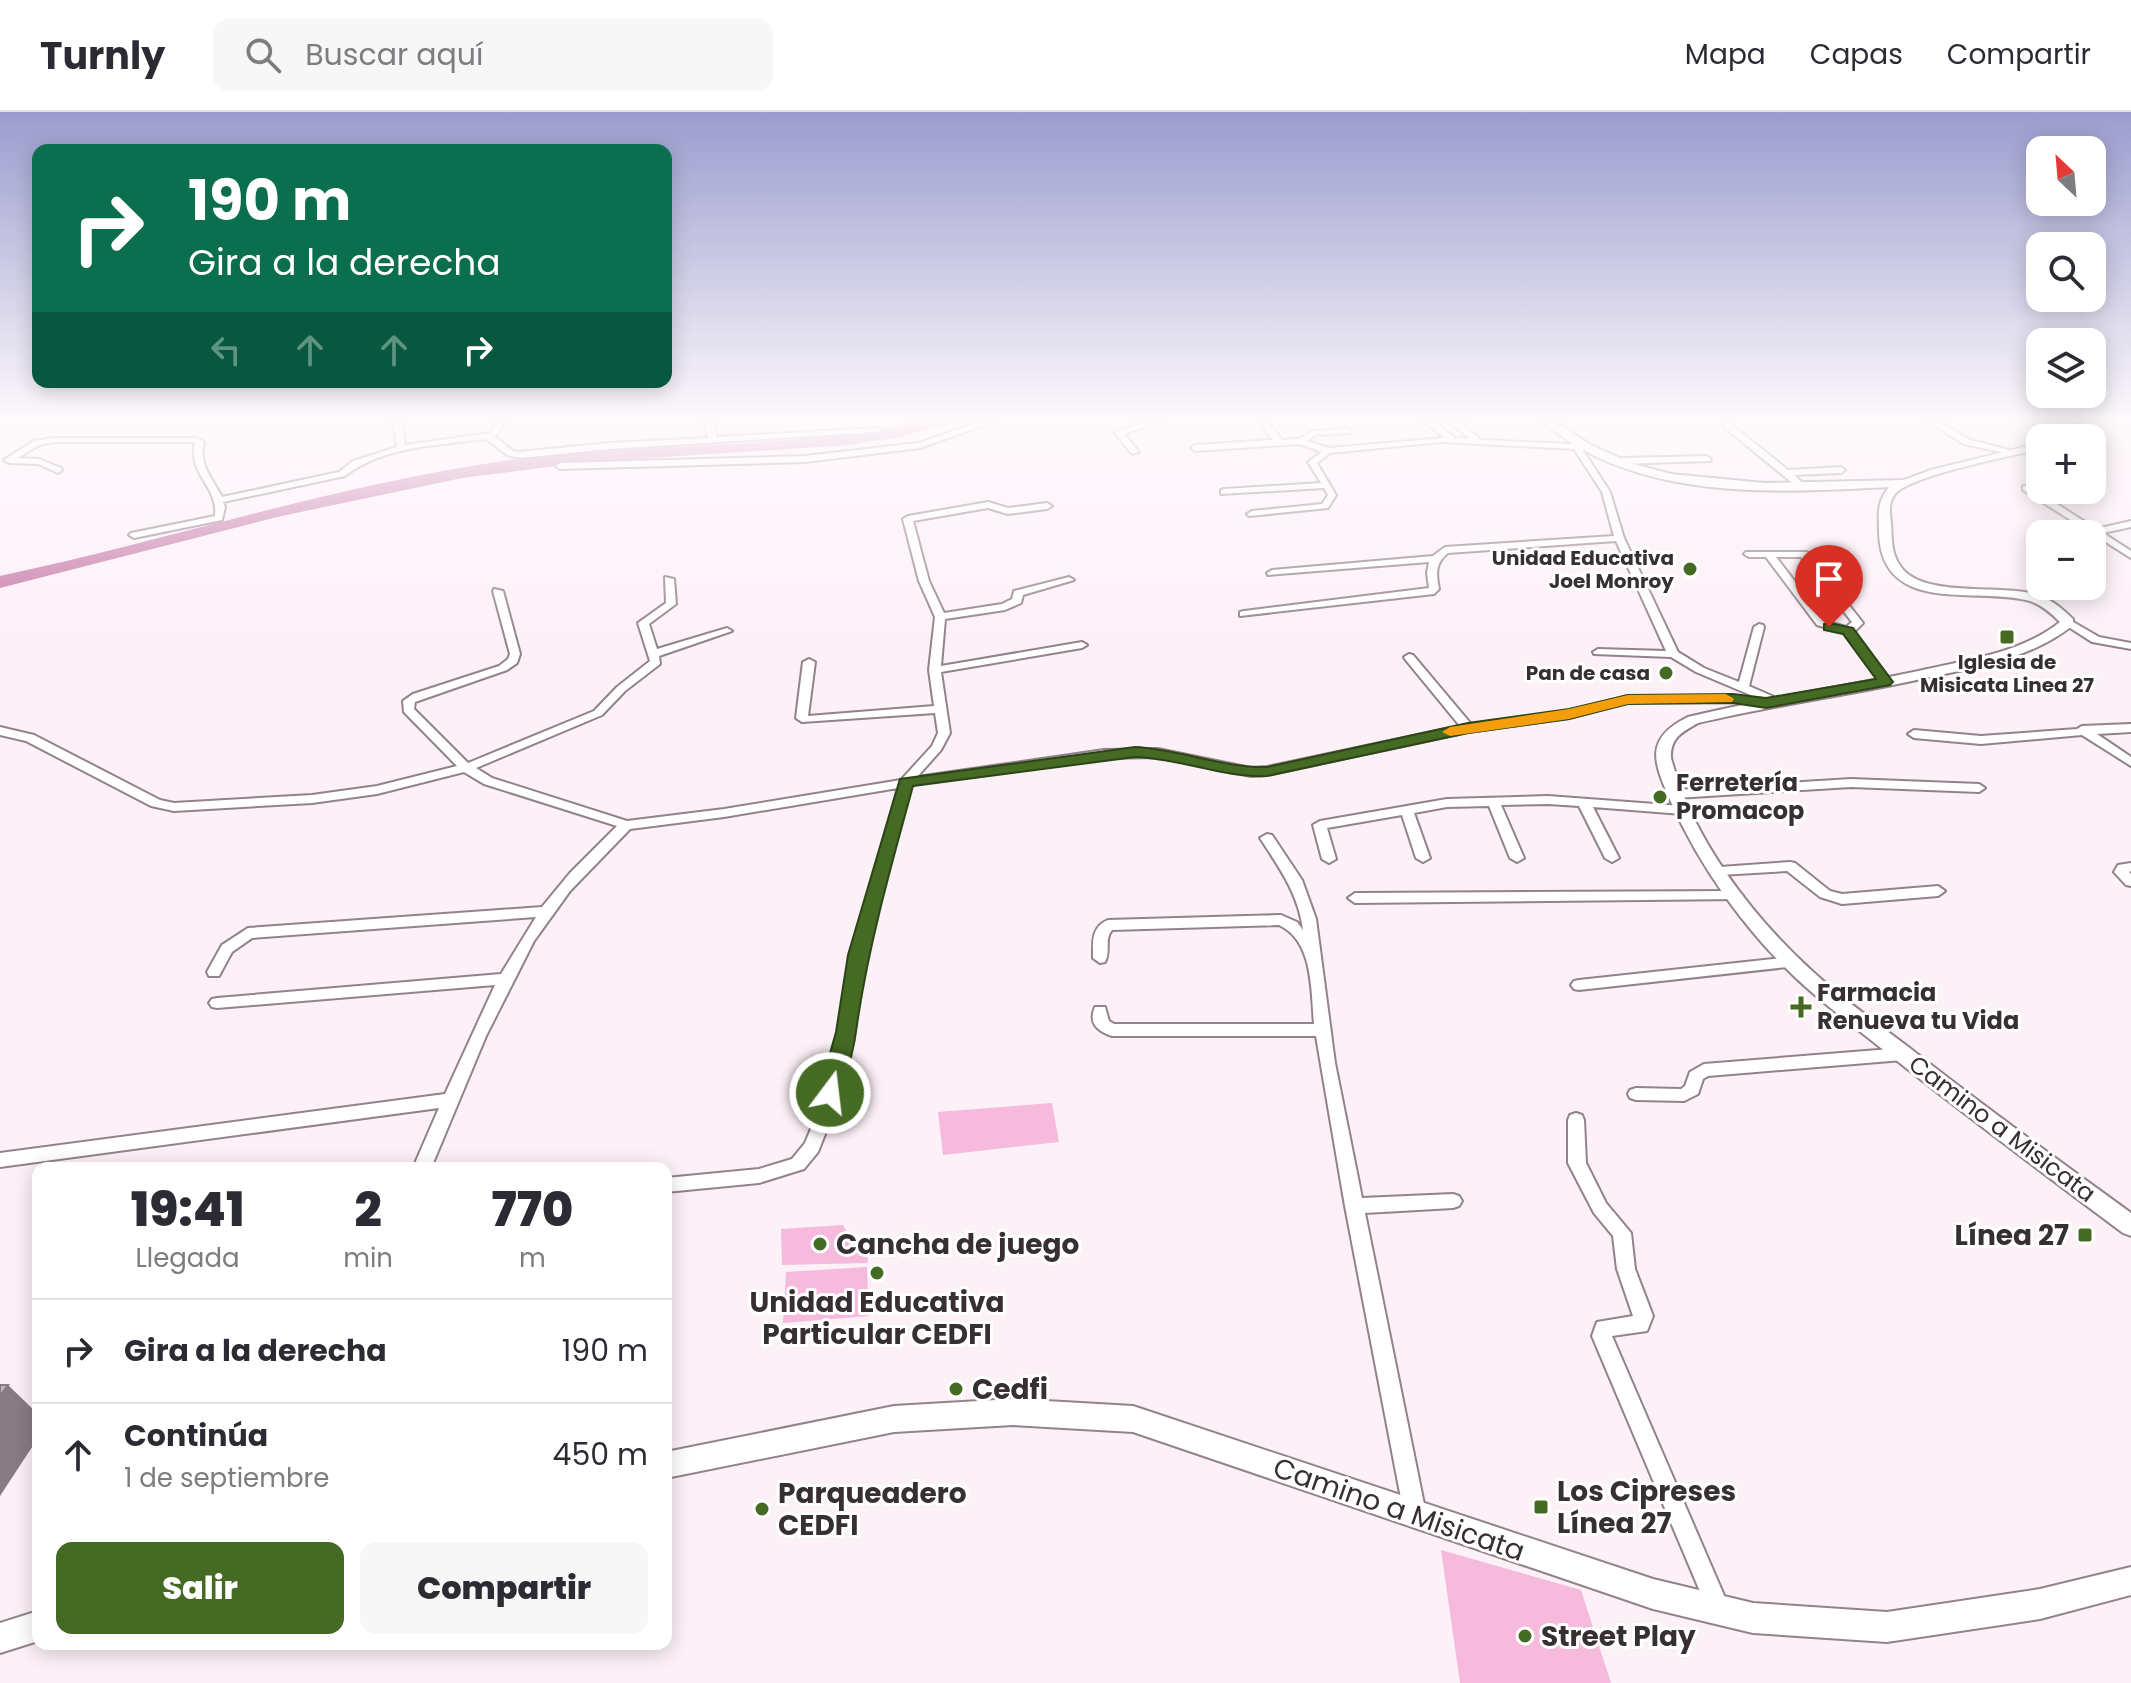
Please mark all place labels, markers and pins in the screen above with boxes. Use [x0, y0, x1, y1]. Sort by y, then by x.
place label: Unidad Educativa Joel Monroy [1492, 544, 1674, 595]
pin [1795, 545, 1863, 627]
marker: Unidad Educativa Joel Monroy [1681, 560, 1699, 578]
marker: Iglesia de Misicata Linea 27 [1998, 628, 2016, 646]
place label: Iglesia de Misicata Linea 27 [1920, 648, 2094, 699]
place label: Pan de casa [1526, 659, 1650, 687]
marker: Pan de casa [1657, 664, 1675, 682]
place label: Ferretería Promacop [1676, 766, 1804, 827]
marker: Ferretería Promacop [1651, 788, 1669, 806]
place label: Farmacia Renueva tu Vida [1817, 976, 2019, 1037]
marker: Farmacia Renueva tu Vida [1792, 998, 1810, 1016]
place label: Línea 27 [1955, 1216, 2069, 1255]
place label: Cancha de juego [836, 1225, 1080, 1264]
marker: Línea 27 [2076, 1226, 2094, 1244]
marker: Cancha de juego [811, 1235, 829, 1253]
marker: Unidad Educativa Particular CEDFI [868, 1264, 886, 1282]
place label: Unidad Educativa Particular CEDFI [750, 1283, 1005, 1354]
place label: Cedfi [972, 1370, 1048, 1409]
marker: Cedfi [947, 1380, 965, 1398]
place label: Los Cipreses Línea 27 [1557, 1472, 1736, 1543]
place label: Parqueadero CEDFI [778, 1474, 967, 1545]
marker: Los Cipreses Línea 27 [1532, 1498, 1550, 1516]
marker: Parqueadero CEDFI [753, 1500, 771, 1518]
place label: Street Play [1541, 1617, 1696, 1656]
marker: Street Play [1516, 1627, 1534, 1645]

